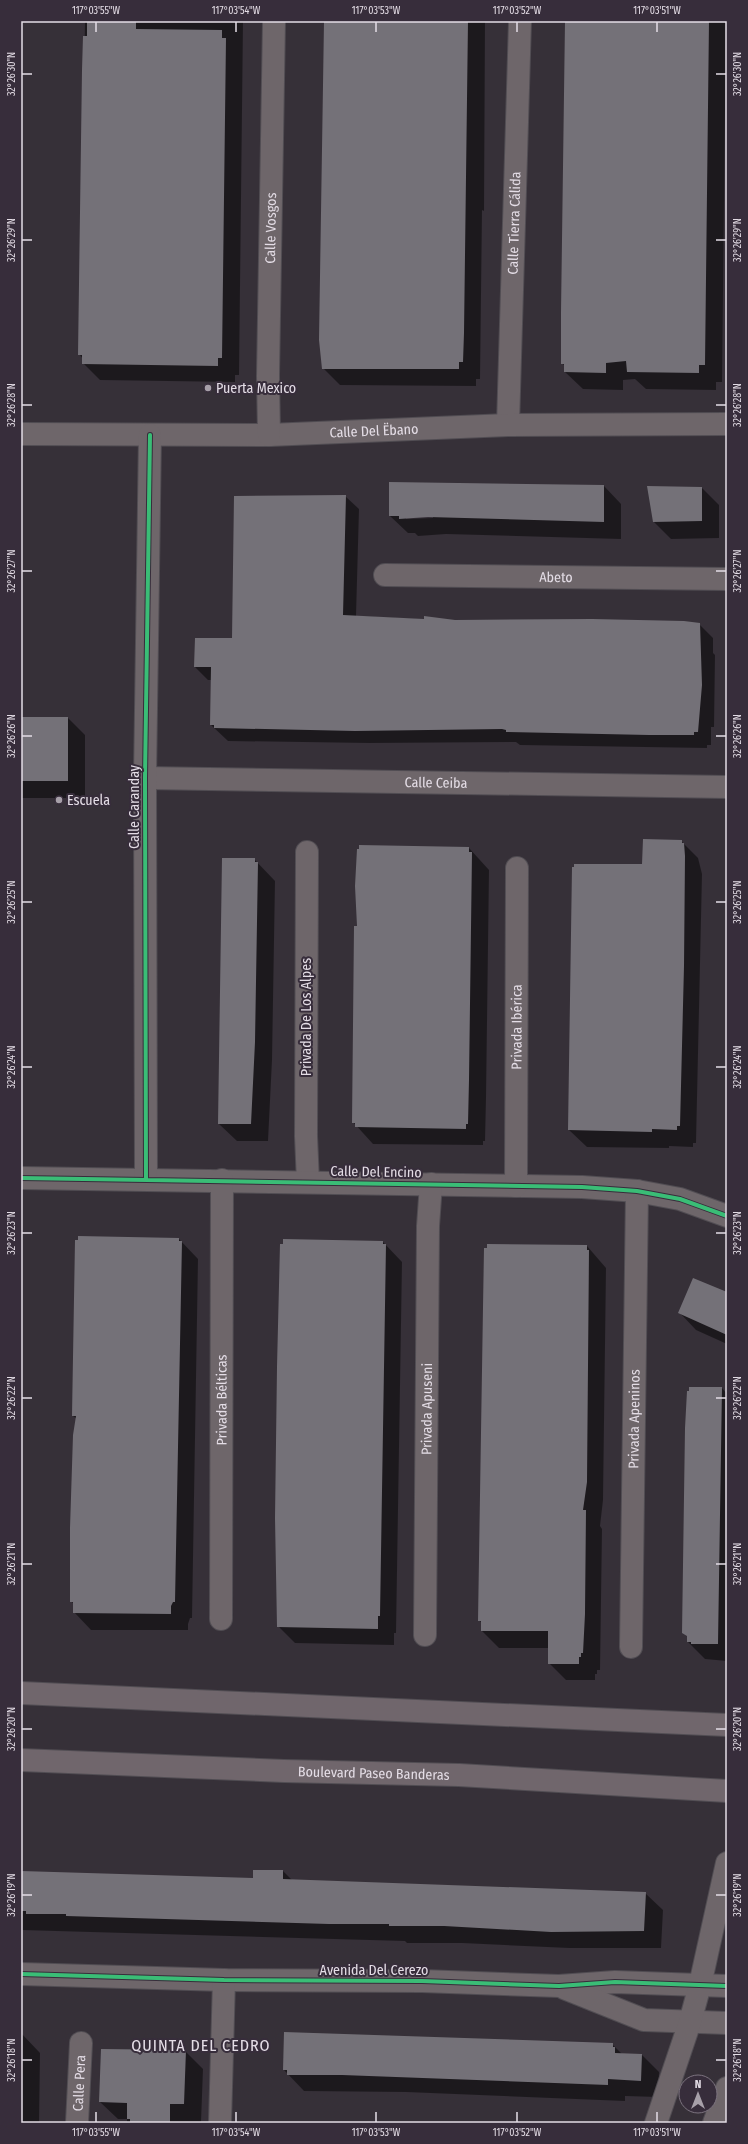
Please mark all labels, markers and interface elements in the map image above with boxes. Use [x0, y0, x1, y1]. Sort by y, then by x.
text: 117°03'55"W [72, 5, 121, 17]
text: 117°03'54"W [212, 5, 261, 17]
text: 117°03'53"W [352, 5, 401, 17]
text: 117°03'52"W [493, 5, 542, 17]
text: 117°03'51"W [633, 5, 681, 17]
text: 32°26'30"N [6, 52, 18, 96]
text: 32°26'30"N [732, 52, 744, 96]
street label: Calle Tierra Cálida [504, 171, 524, 275]
street label: Calle Vosgos [261, 192, 280, 264]
text: 32°26'29"N [6, 218, 18, 262]
text: 32°26'29"N [732, 218, 744, 262]
place label: Puerta Mexico [216, 380, 296, 397]
text: 32°26'28"N [6, 383, 18, 427]
marker: Puerta Mexico [203, 383, 213, 393]
text: 32°26'28"N [732, 383, 744, 427]
street label: Calle Del Ëbano [329, 420, 419, 441]
text: 32°26'27"N [6, 549, 18, 593]
text: 32°26'27"N [732, 549, 744, 593]
street label: Abeto [539, 568, 573, 586]
text: 32°26'26"N [6, 714, 18, 758]
text: 32°26'26"N [732, 714, 744, 758]
street label: Calle Caranday [126, 764, 143, 849]
street label: Calle Ceiba [404, 774, 468, 791]
place label: Escuela [67, 792, 110, 809]
marker: Escuela [54, 795, 64, 805]
text: 32°26'25"N [6, 880, 18, 924]
text: 32°26'25"N [732, 880, 744, 924]
street label: Privada De Los Alpes [298, 958, 315, 1076]
street label: Privada Ibérica [508, 984, 525, 1070]
text: 32°26'24"N [6, 1045, 18, 1089]
text: 32°26'24"N [732, 1045, 744, 1089]
street label: Calle Del Encino [330, 1163, 422, 1181]
text: 32°26'23"N [6, 1211, 18, 1255]
text: 32°26'23"N [732, 1211, 744, 1255]
street label: Privada Bélticas [213, 1354, 230, 1446]
street label: Privada Apuseni [418, 1363, 435, 1455]
street label: Privada Apeninos [625, 1369, 643, 1469]
text: 32°26'22"N [6, 1376, 18, 1420]
text: 32°26'22"N [732, 1376, 744, 1420]
text: 32°26'21"N [6, 1543, 18, 1585]
text: 32°26'21"N [732, 1543, 744, 1585]
text: 32°26'20"N [6, 1707, 18, 1751]
text: 32°26'20"N [732, 1707, 744, 1751]
street label: Boulevard Paseo Banderas [298, 1763, 450, 1783]
text: 32°26'19"N [6, 1873, 18, 1917]
text: 32°26'19"N [732, 1873, 744, 1917]
street label: Avenida Del Cerezo [320, 1962, 428, 1979]
district label: QUINTA DEL CEDRO [131, 2036, 271, 2055]
text: 32°26'18"N [6, 2038, 18, 2082]
text: 32°26'18"N [732, 2038, 744, 2082]
street label: Calle Pera [69, 2054, 89, 2112]
north arrow [678, 2074, 718, 2114]
text: N [695, 2078, 701, 2091]
text: 117°03'55"W [72, 2127, 121, 2139]
text: 117°03'54"W [212, 2127, 261, 2139]
text: 117°03'53"W [352, 2127, 401, 2139]
text: 117°03'52"W [493, 2127, 542, 2139]
text: 117°03'51"W [633, 2127, 681, 2139]

